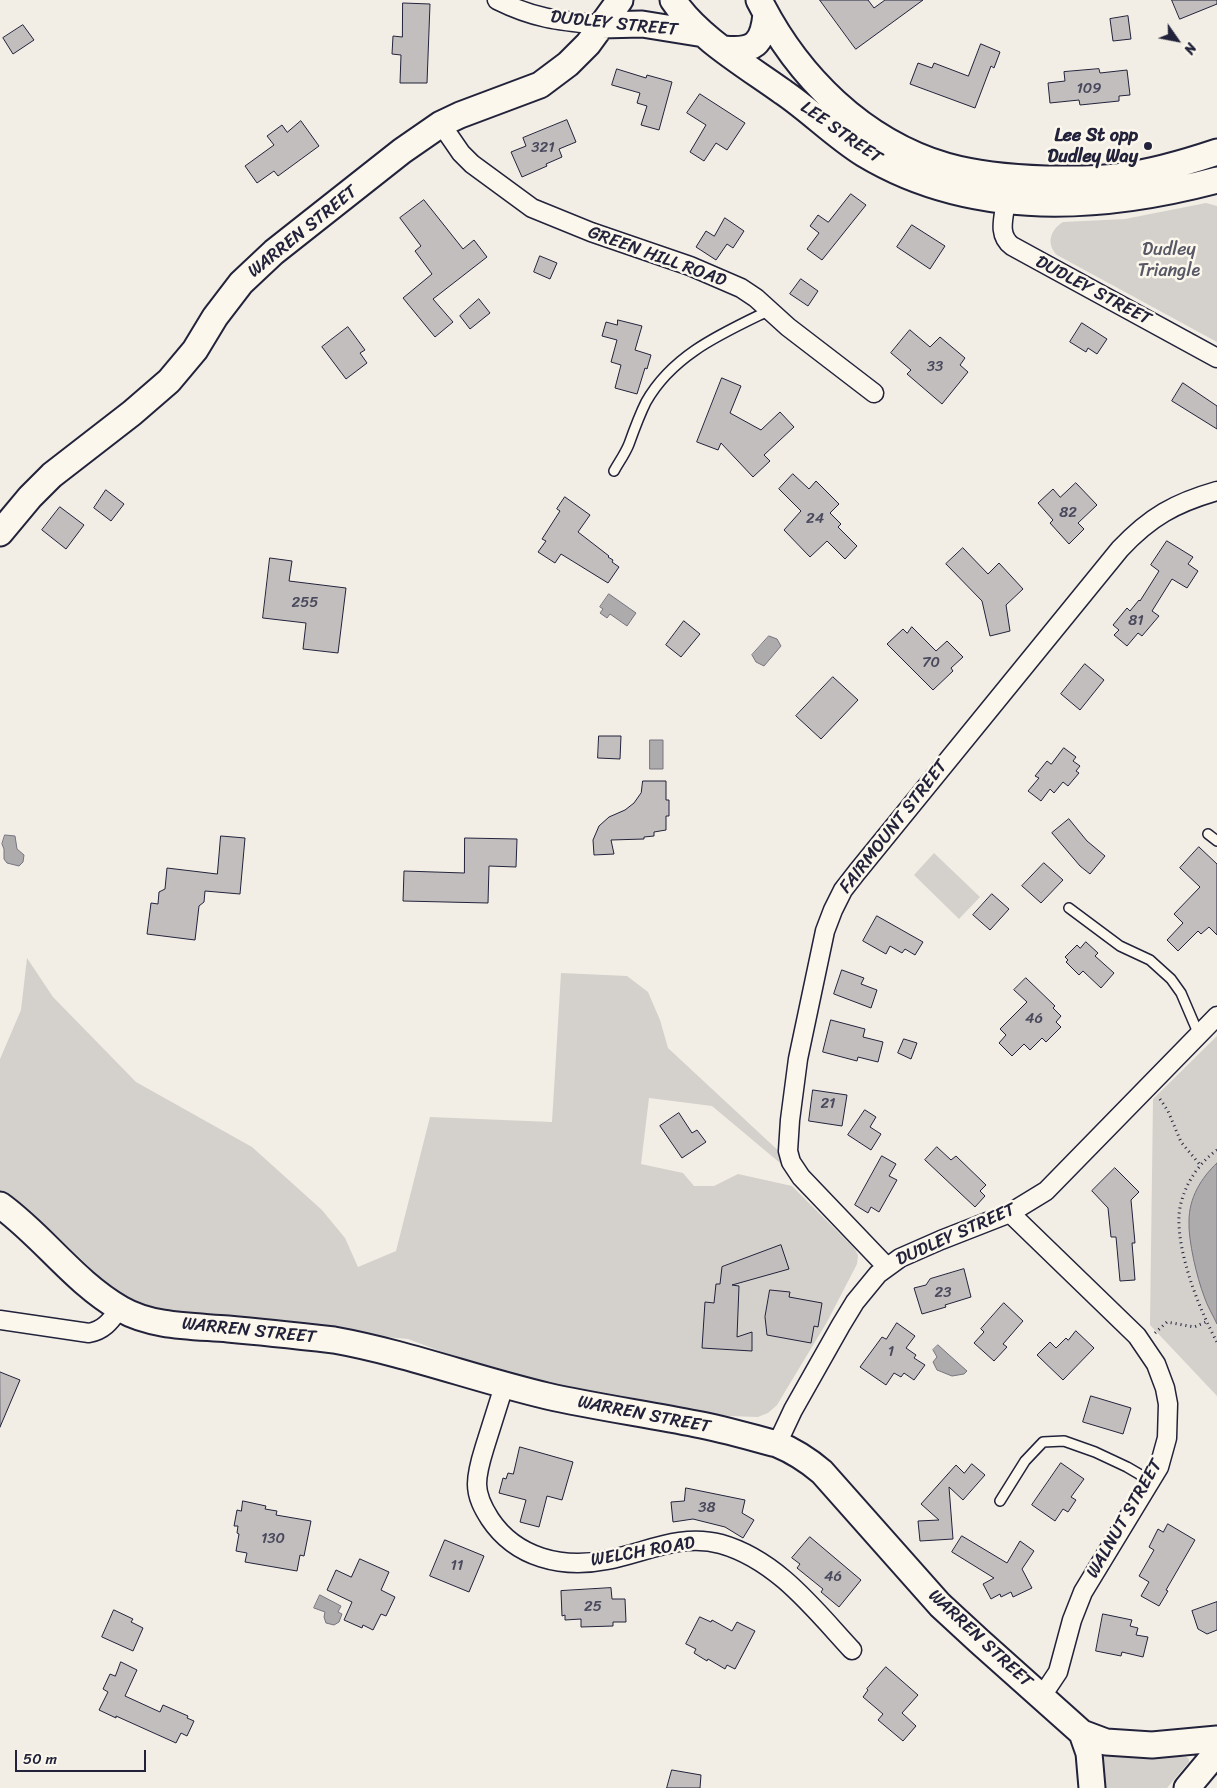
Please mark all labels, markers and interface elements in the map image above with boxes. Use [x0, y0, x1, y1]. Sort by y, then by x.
street label: DUDLEY STREET [549, 7, 679, 41]
north arrow [1152, 15, 1202, 65]
text: N [1177, 38, 1203, 59]
house number: 109 [1076, 80, 1102, 98]
street label: LEE STREET [796, 97, 886, 169]
place label: Lee St opp Dudley Way [1048, 125, 1138, 168]
house number: 321 [531, 139, 555, 157]
marker: Lee St opp Dudley Way [1142, 140, 1154, 152]
street label: WARREN STREET [244, 181, 362, 283]
street label: GREEN HILL ROAD [585, 222, 729, 292]
park label: Dudley Triangle [1138, 239, 1200, 282]
street label: DUDLEY STREET [1031, 251, 1155, 331]
house number: 33 [927, 358, 943, 376]
house number: 82 [1059, 504, 1077, 522]
house number: 24 [806, 510, 824, 528]
house number: 255 [292, 594, 318, 612]
house number: 81 [1128, 612, 1144, 630]
house number: 70 [922, 654, 940, 672]
street label: FAIRMOUNT STREET [835, 756, 953, 898]
house number: 46 [1025, 1010, 1043, 1028]
house number: 21 [820, 1095, 836, 1113]
street label: DUDLEY STREET [893, 1199, 1019, 1271]
house number: 23 [935, 1284, 951, 1302]
street label: WARREN STREET [181, 1313, 317, 1349]
house number: 1 [888, 1343, 894, 1361]
street label: WARREN STREET [576, 1392, 712, 1438]
street label: WALNUT STREET [1082, 1456, 1168, 1582]
house number: 38 [698, 1499, 716, 1517]
house number: 130 [261, 1530, 285, 1548]
street label: WELCH ROAD [589, 1532, 697, 1572]
house number: 11 [451, 1557, 463, 1575]
house number: 46 [824, 1568, 842, 1586]
street label: WARREN STREET [923, 1585, 1037, 1693]
house number: 25 [584, 1598, 602, 1616]
scale bar [18, 1740, 149, 1772]
text: 50 m [23, 1746, 57, 1772]

